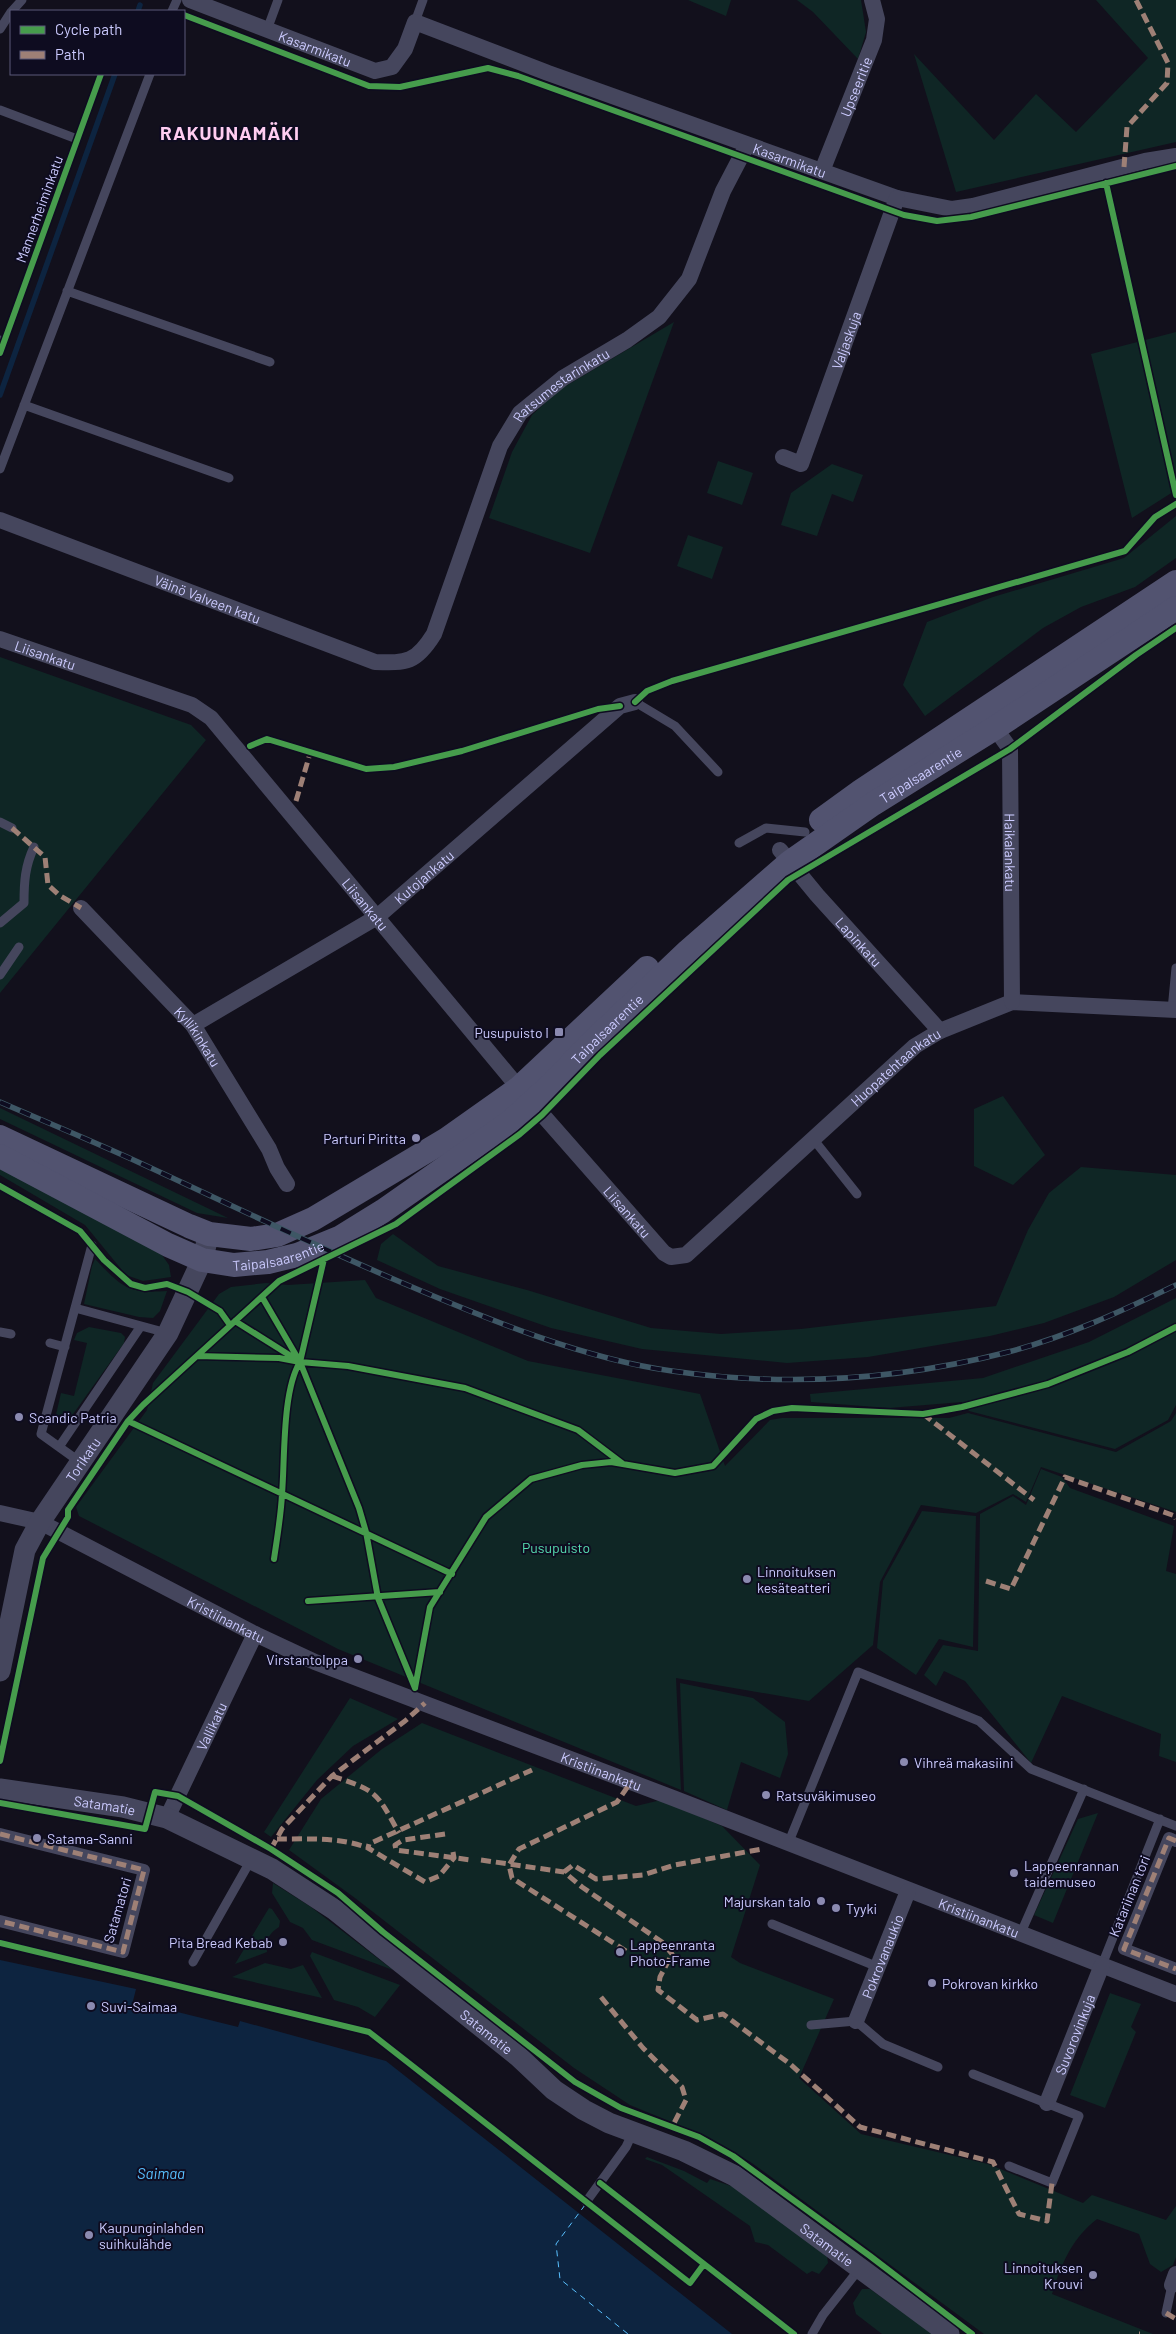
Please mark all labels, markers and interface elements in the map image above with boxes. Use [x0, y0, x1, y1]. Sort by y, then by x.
legend [10, 10, 185, 75]
text: Cycle path [55, 20, 122, 38]
street label: Kasarmikatu [276, 26, 354, 70]
text: Path [55, 45, 85, 63]
street label: Upseeritie [836, 54, 875, 119]
district label: RAKUUNAMÄKI [160, 121, 300, 144]
street label: Kasarmikatu [751, 139, 829, 181]
street label: Mannerheiminkatu [12, 153, 66, 265]
street label: Valjaskuja [827, 309, 864, 371]
street label: Ratsumestarinkatu [508, 344, 612, 425]
street label: Väinö Valveen katu [152, 571, 263, 626]
street label: Liisankatu [13, 636, 78, 673]
street label: Taipalsaarentie [876, 742, 965, 807]
street label: Haikalankatu [1002, 813, 1020, 892]
street label: Kutojankatu [390, 846, 457, 907]
street label: Liisankatu [339, 874, 393, 934]
street label: Lapinkatu [832, 913, 886, 970]
street label: Taipalsaarentie [567, 990, 646, 1068]
street label: Kyllikinkatu [171, 1003, 225, 1069]
place label: Pusupuisto I [475, 1024, 549, 1041]
street label: Huopatehtaankatu [847, 1024, 943, 1109]
marker: Pusupuisto I [553, 1026, 565, 1038]
place label: Parturi Piritta [323, 1130, 406, 1147]
marker: Parturi Piritta [410, 1132, 422, 1144]
street label: Liisankatu [600, 1182, 655, 1241]
street label: Taipalsaarentie [232, 1236, 326, 1274]
place label: Scandic Patria [29, 1409, 117, 1426]
marker: Scandic Patria [13, 1411, 25, 1423]
street label: Torikatu [61, 1434, 103, 1485]
park label: Pusupuisto [522, 1539, 590, 1556]
place label: Linnoituksen kesäteatteri [757, 1563, 836, 1596]
marker: Linnoituksen kesäteatteri [741, 1573, 753, 1585]
street label: Kristiinankatu [185, 1592, 268, 1646]
place label: Virstantolppa [266, 1651, 348, 1668]
marker: Virstantolppa [352, 1653, 364, 1665]
street label: Vallikatu [192, 1699, 230, 1753]
street label: Kristiinankatu [559, 1748, 644, 1794]
place label: Vihreä makasiini [914, 1754, 1013, 1771]
marker: Vihreä makasiini [898, 1756, 910, 1768]
place label: Ratsuväkimuseo [776, 1787, 876, 1804]
marker: Ratsuväkimuseo [760, 1789, 772, 1801]
street label: Satamatie [73, 1791, 138, 1818]
place label: Satama-Sanni [47, 1830, 133, 1847]
marker: Satama-Sanni [31, 1832, 43, 1844]
street label: Katariinan tori [1105, 1853, 1153, 1939]
place label: Lappeenrannan taidemuseo [1024, 1857, 1119, 1890]
marker: Lappeenrannan taidemuseo [1008, 1867, 1020, 1879]
street label: Satamatori [100, 1875, 134, 1945]
place label: Majurskan talo [724, 1893, 811, 1910]
street label: Kristiinankatu [936, 1894, 1022, 1941]
marker: Majurskan talo [815, 1895, 827, 1907]
place label: Tyyki [846, 1900, 877, 1917]
marker: Tyyki [830, 1902, 842, 1914]
street label: Pokrovanaukio [858, 1911, 906, 2001]
place label: Pita Bread Kebab [169, 1934, 273, 1951]
marker: Pita Bread Kebab [277, 1936, 289, 1948]
place label: Lappeenranta Photo-Frame [630, 1936, 715, 1969]
marker: Lappeenranta Photo-Frame [614, 1946, 626, 1958]
place label: Pokrovan kirkko [942, 1975, 1038, 1992]
marker: Pokrovan kirkko [926, 1977, 938, 1989]
street label: Suvorovinkuja [1051, 1992, 1098, 2077]
place label: Suvi-Saimaa [101, 1998, 177, 2015]
marker: Suvi-Saimaa [85, 2000, 97, 2012]
street label: Satamatie [457, 2005, 517, 2057]
water label: Saimaa [137, 2164, 185, 2182]
place label: Kaupunginlahden suihkulähde [99, 2219, 204, 2252]
street label: Satamatie [797, 2219, 857, 2270]
marker: Kaupunginlahden suihkulähde [83, 2229, 95, 2241]
place label: Linnoituksen Krouvi [1004, 2259, 1083, 2292]
marker: Linnoituksen Krouvi [1087, 2269, 1099, 2281]

